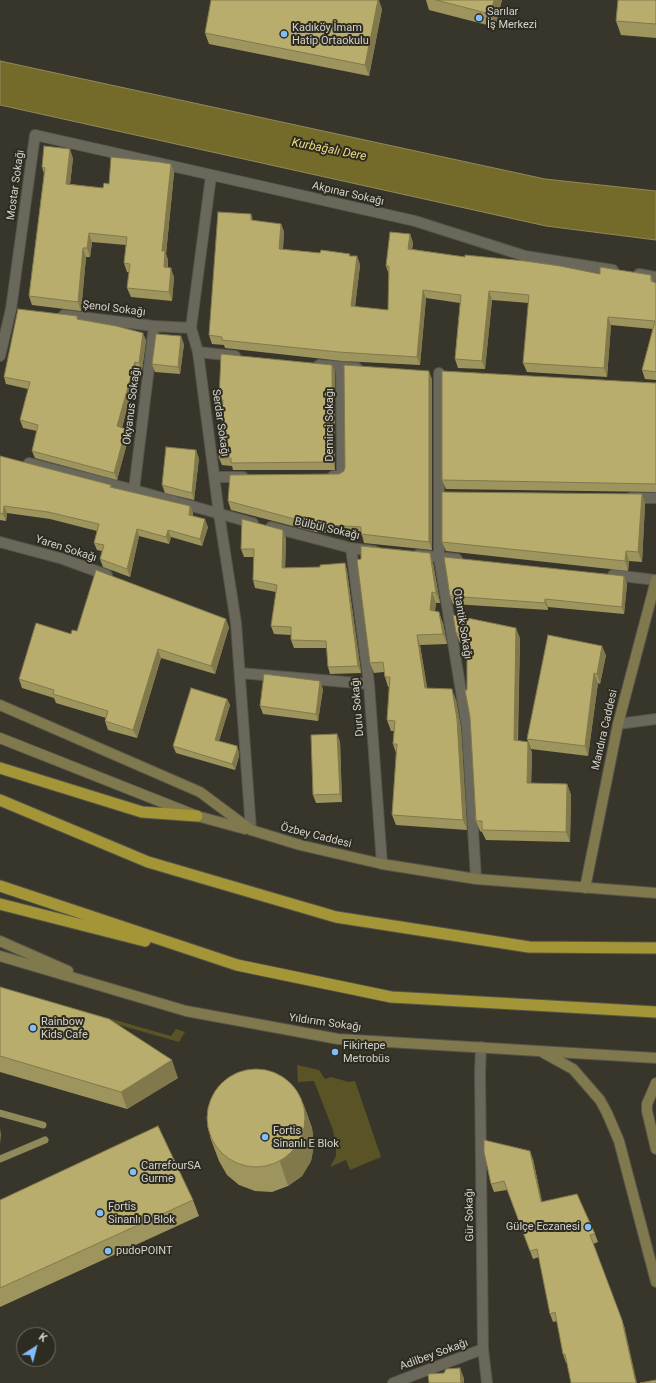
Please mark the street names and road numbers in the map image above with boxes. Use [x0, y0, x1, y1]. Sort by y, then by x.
street label: Mostar Sokağı [5, 149, 27, 221]
street label: Akpınar Sokağı [311, 179, 385, 209]
street label: Şenol Sokağı [82, 299, 146, 319]
street label: Okyanus Sokağı [121, 366, 143, 446]
street label: Serdar Sokağı [209, 388, 231, 458]
street label: Demirci Sokağı [323, 388, 337, 462]
street label: Bülbül Sokağı [293, 515, 361, 543]
street label: Yaren Sokağı [34, 533, 98, 565]
street label: Otantik Sokağı [450, 588, 474, 660]
street label: Duru Sokağı [349, 677, 367, 737]
street label: Mandıra Caddesi [589, 688, 621, 772]
street label: Özbey Caddesi [279, 821, 353, 851]
street label: Yıldırım Sokağı [288, 1011, 362, 1035]
street label: Gür Sokağı [463, 1188, 477, 1242]
street label: Adilbey Sokağı [398, 1337, 470, 1373]

